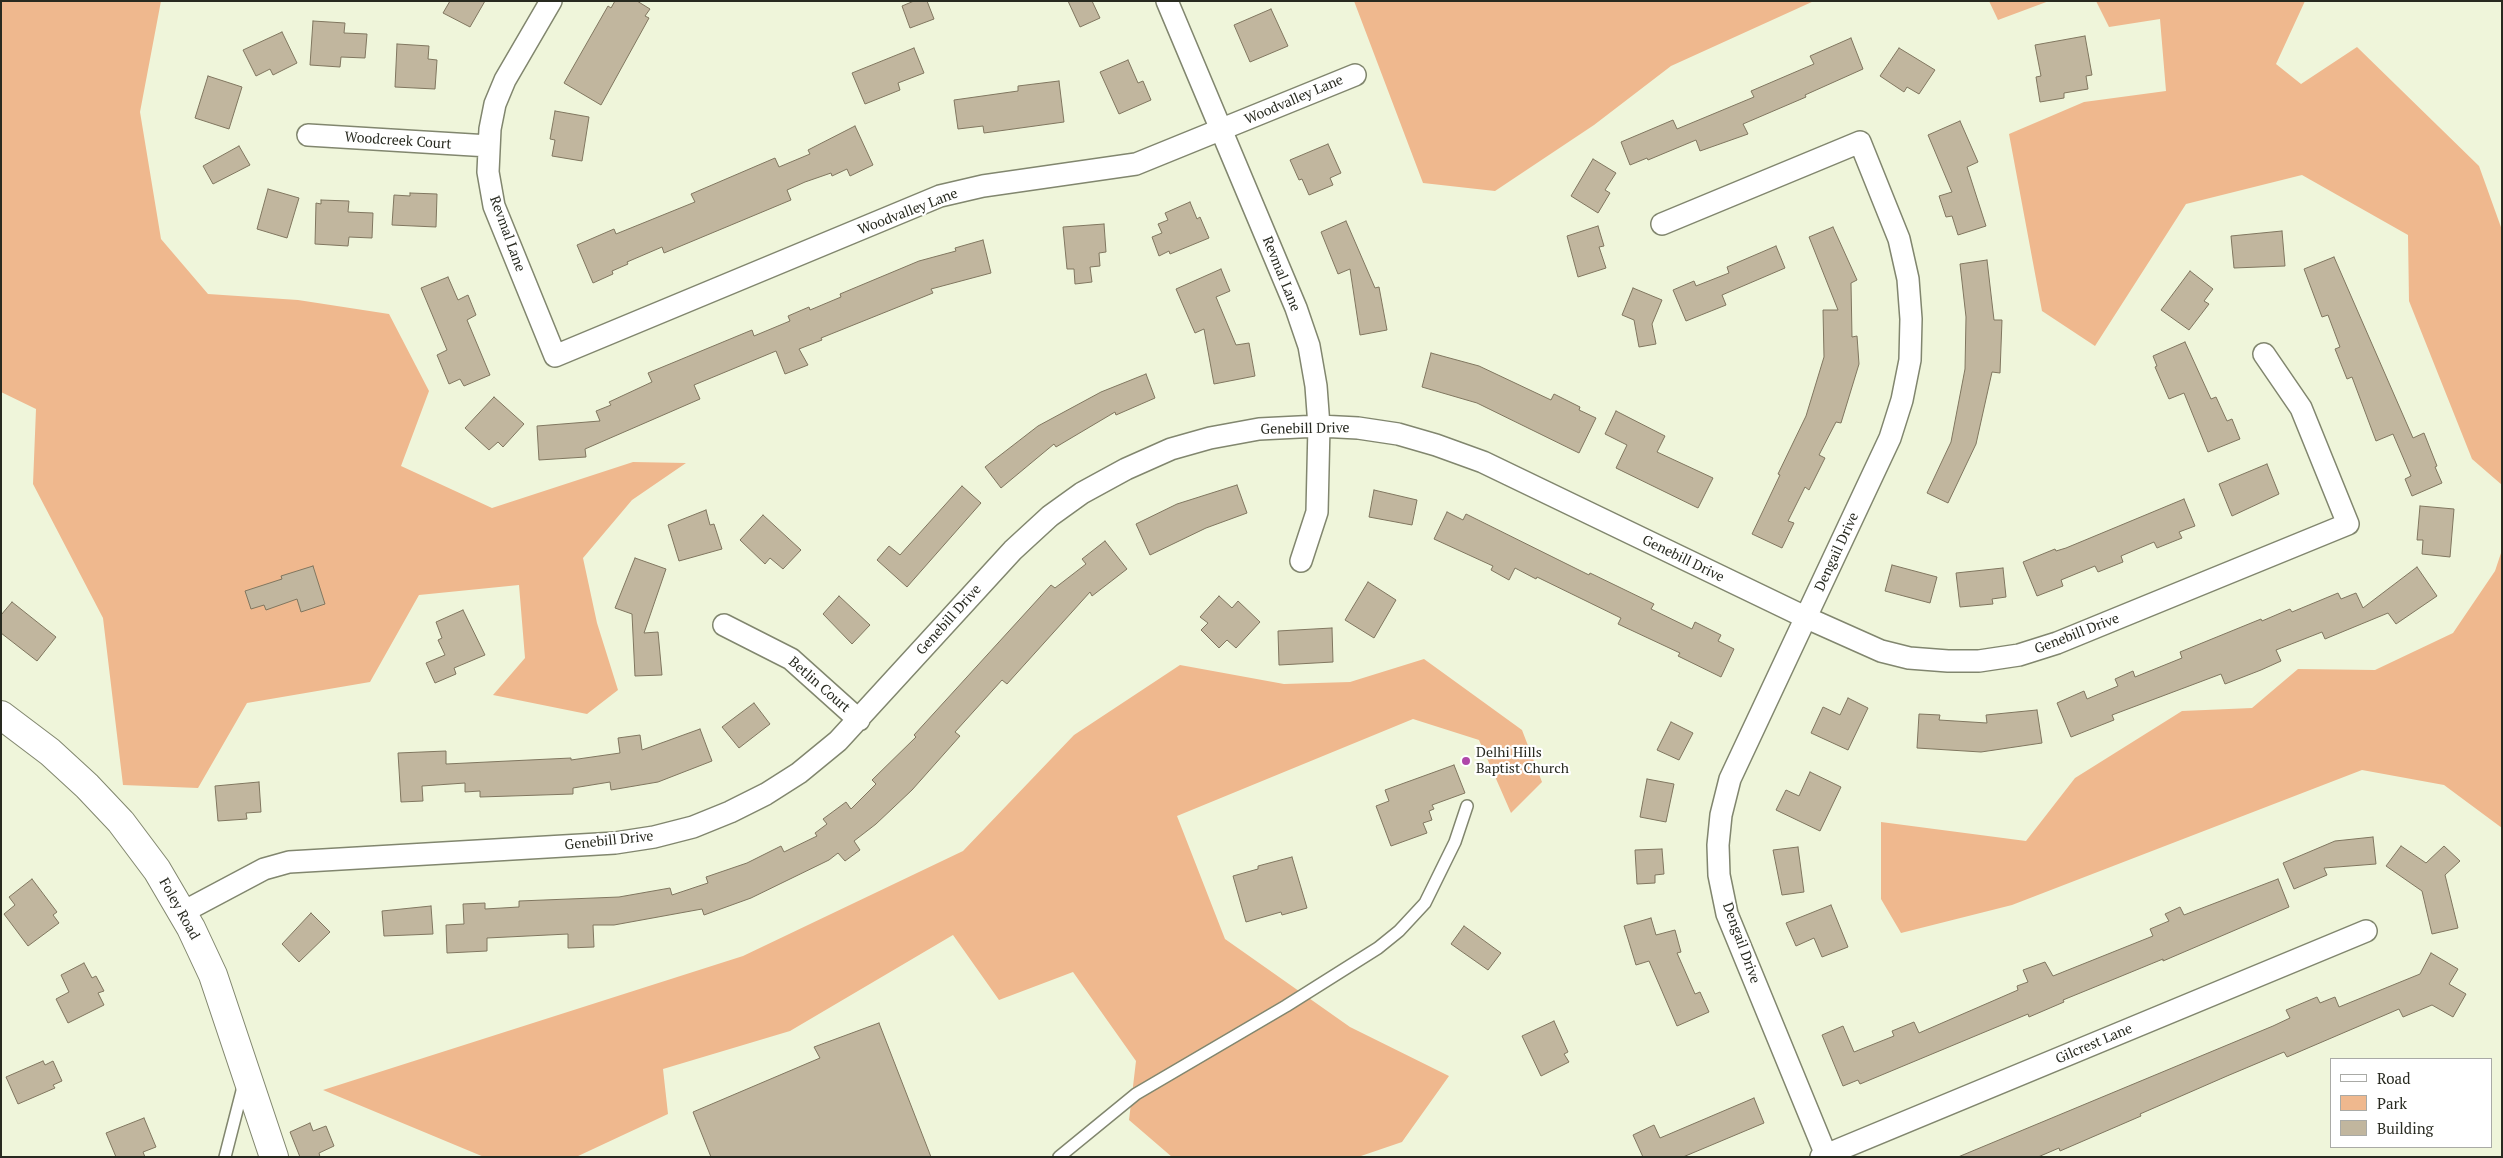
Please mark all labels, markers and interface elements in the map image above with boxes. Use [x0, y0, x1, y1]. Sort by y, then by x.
street label: Woodvalley Lane [1242, 72, 1346, 128]
street label: Woodcreek Court [344, 129, 452, 153]
street label: Woodvalley Lane [856, 185, 960, 239]
street label: Revmal Lane [486, 194, 528, 274]
street label: Revmal Lane [1258, 234, 1304, 314]
street label: Genebill Drive [1260, 420, 1350, 438]
street label: Dengail Drive [1811, 510, 1863, 594]
street label: Genebill Drive [1639, 532, 1727, 586]
street label: Genebill Drive [913, 581, 985, 659]
street label: Genebill Drive [2032, 610, 2122, 658]
street label: Betlin Court [785, 654, 853, 716]
place label: Delhi Hills Baptist Church [1476, 745, 1569, 778]
marker: Delhi Hills Baptist Church [1460, 755, 1472, 767]
street label: Genebill Drive [564, 828, 654, 854]
street label: Foley Road [155, 875, 203, 943]
street label: Dengail Drive [1719, 900, 1763, 986]
street label: Gilcrest Lane [2053, 1020, 2135, 1068]
legend [2330, 1058, 2493, 1148]
text: Road [2377, 1068, 2410, 1088]
text: Park [2377, 1093, 2407, 1113]
text: Building [2377, 1118, 2434, 1138]

